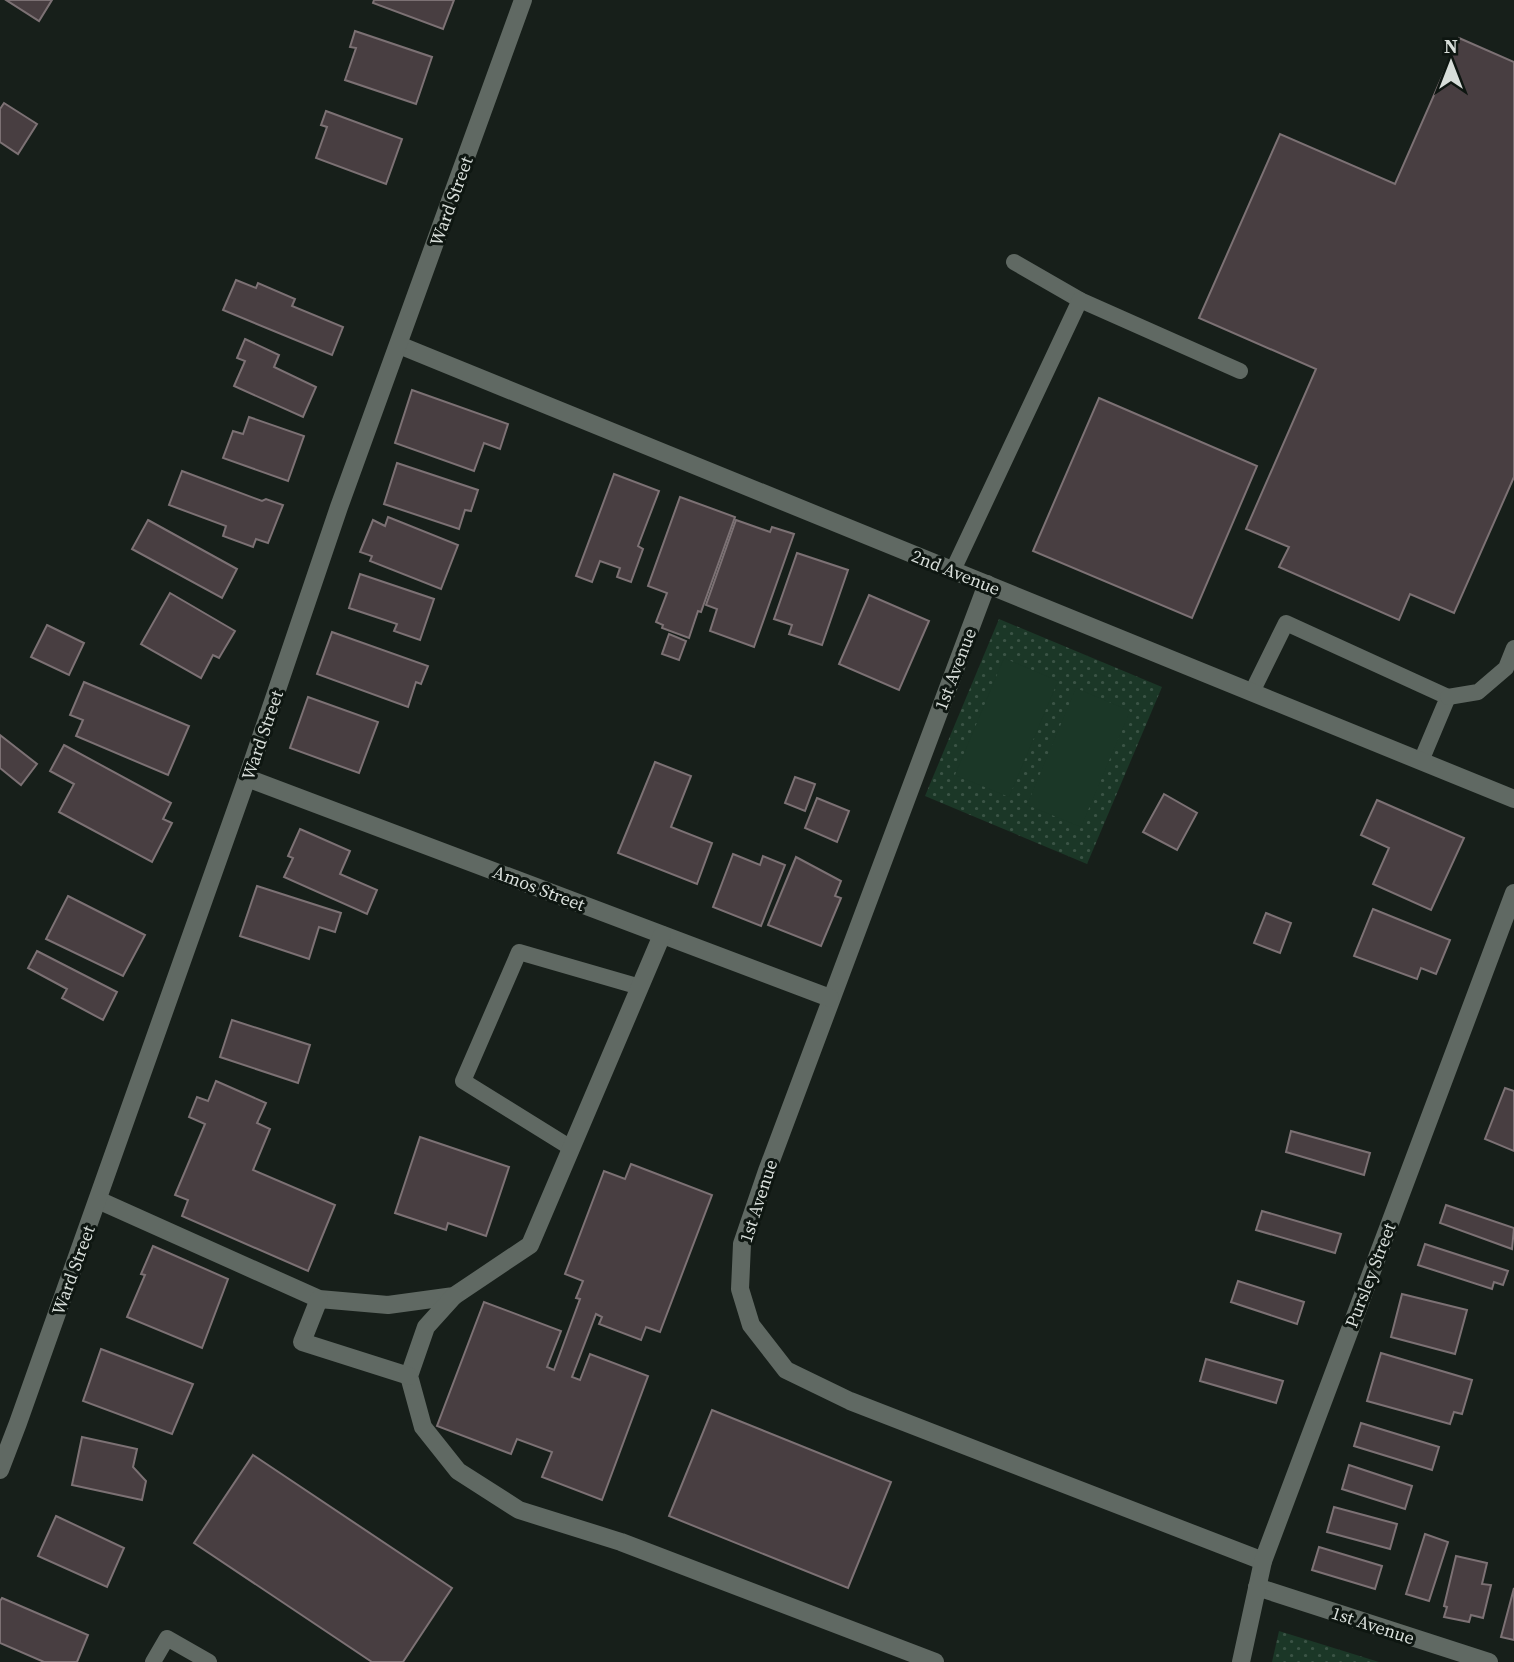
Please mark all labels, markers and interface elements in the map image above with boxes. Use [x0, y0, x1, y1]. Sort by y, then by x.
north arrow [1416, 28, 1486, 98]
text: N [1444, 33, 1458, 59]
street label: Ward Street [423, 153, 479, 249]
street label: 2nd Avenue [908, 543, 1004, 601]
street label: 1st Avenue [928, 624, 982, 714]
street label: Ward Street [235, 687, 289, 783]
street label: Amos Street [489, 859, 589, 917]
street label: 1st Avenue [733, 1156, 783, 1246]
street label: Pursley Street [1339, 1219, 1402, 1331]
street label: Ward Street [45, 1222, 101, 1318]
street label: 1st Avenue [1328, 1600, 1418, 1650]

